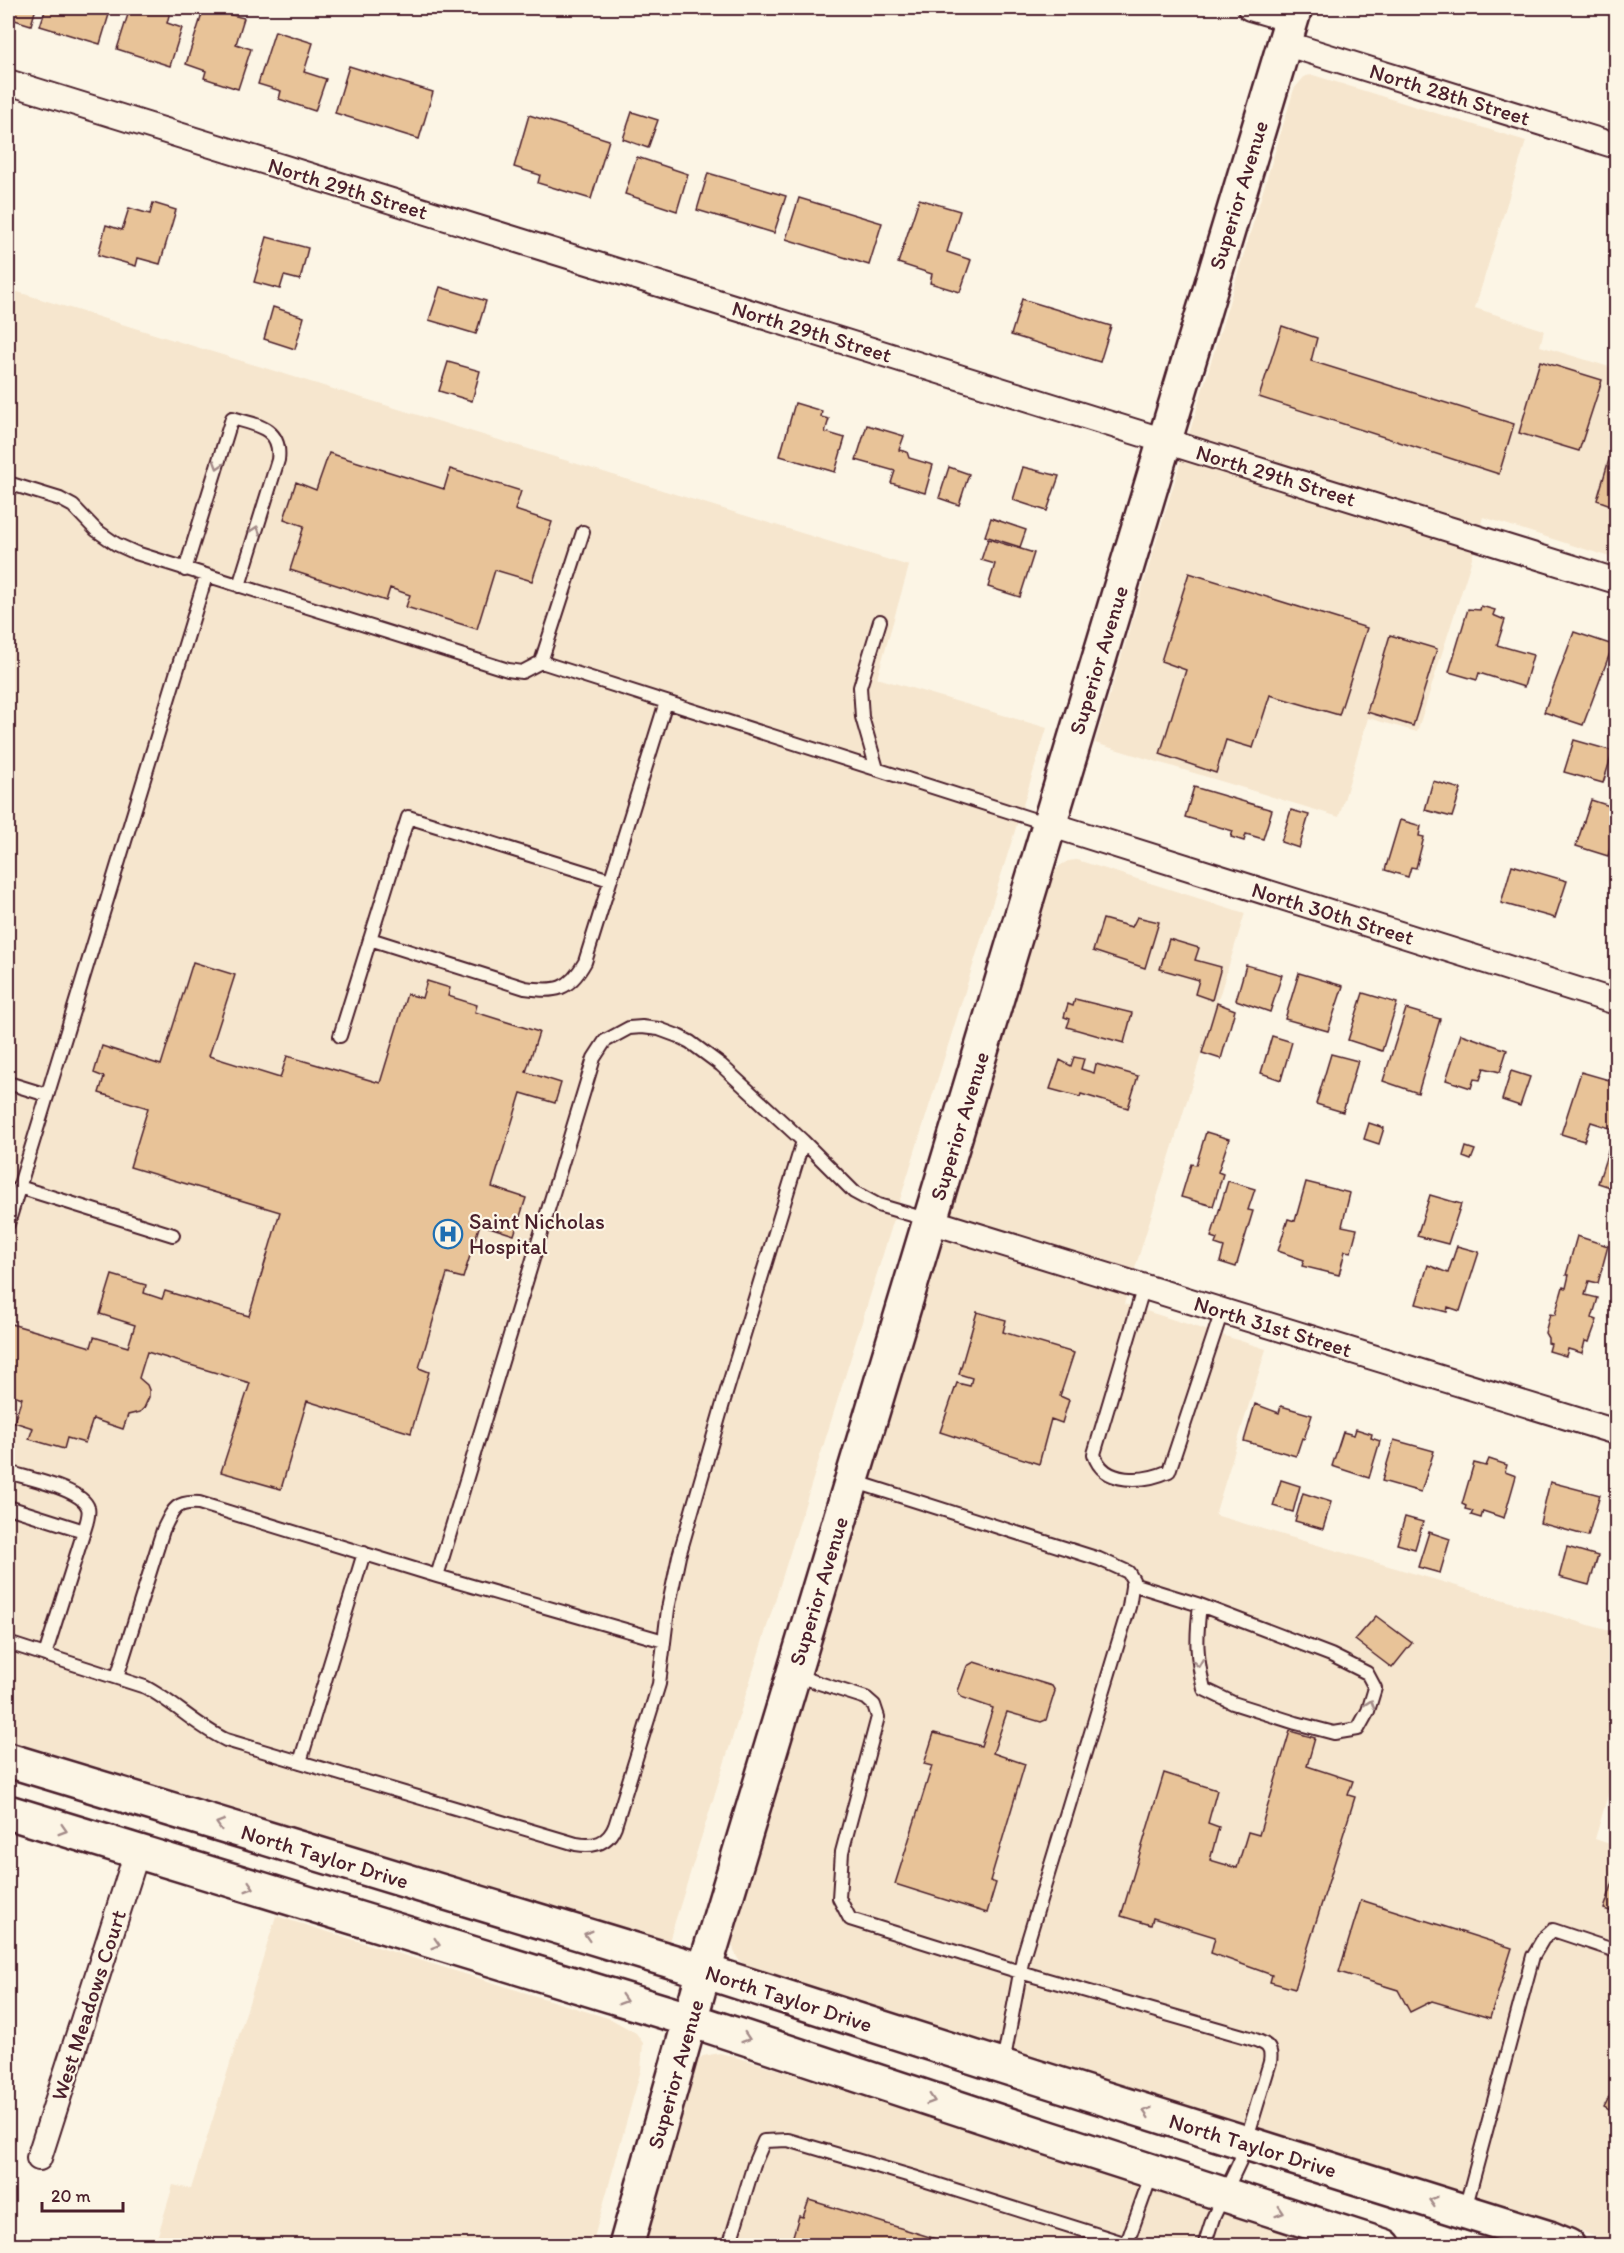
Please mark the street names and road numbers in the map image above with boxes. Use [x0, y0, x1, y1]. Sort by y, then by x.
street label: North 28th Street [1366, 57, 1533, 132]
street label: Superior Avenue [1203, 117, 1274, 273]
street label: North 29th Street [265, 151, 431, 226]
street label: North 29th Street [729, 294, 895, 369]
street label: North 29th Street [1193, 438, 1359, 513]
street label: Superior Avenue [1063, 582, 1134, 738]
street label: North 30th Street [1248, 876, 1417, 951]
street label: Superior Avenue [924, 1048, 995, 1204]
street label: North 31st Street [1191, 1290, 1355, 1363]
street label: Superior Avenue [783, 1513, 854, 1669]
street label: North Taylor Drive [238, 1818, 412, 1895]
street label: West Meadows Court [45, 1907, 132, 2104]
street label: North Taylor Drive [702, 1959, 876, 2038]
street label: Superior Avenue [641, 1996, 710, 2152]
street label: North Taylor Drive [1166, 2107, 1340, 2184]

